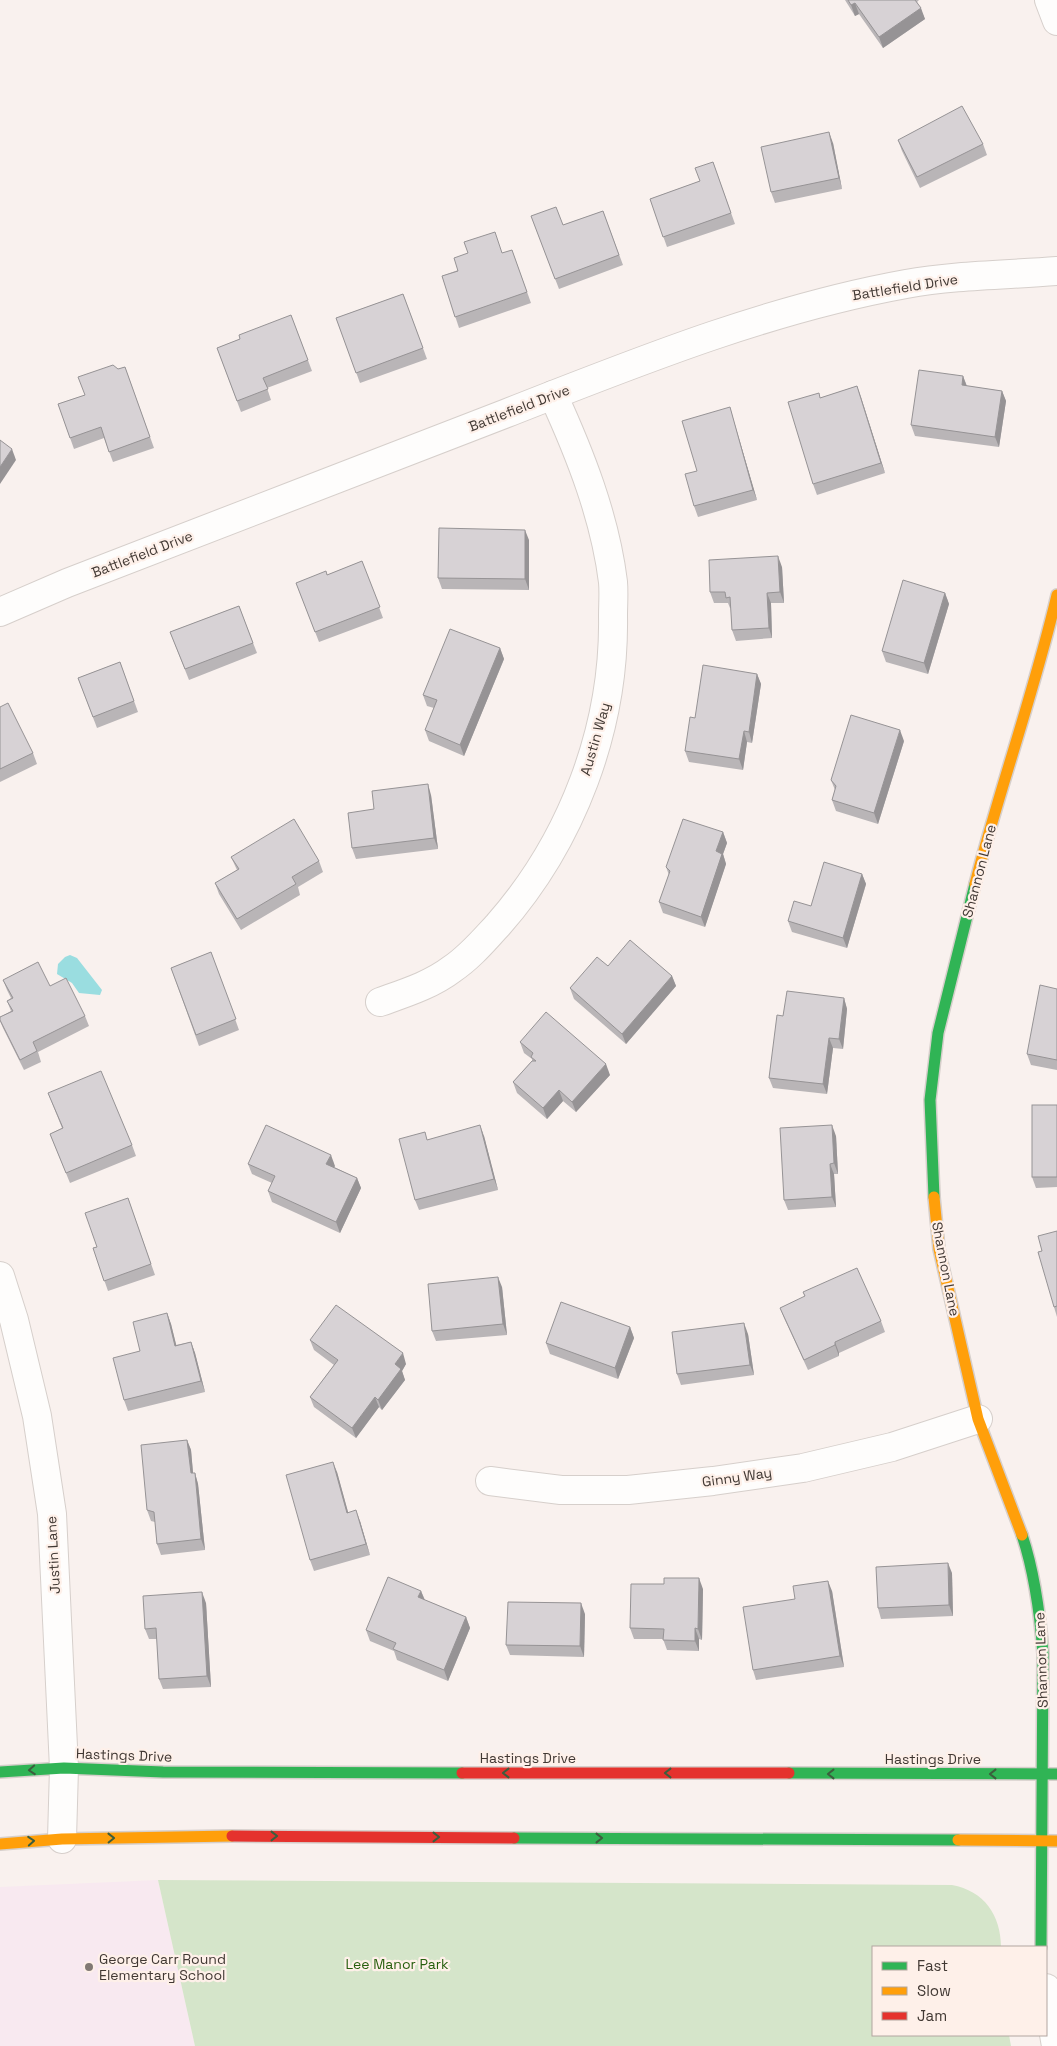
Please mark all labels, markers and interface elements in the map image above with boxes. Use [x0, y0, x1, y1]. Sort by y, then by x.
street label: Battlefield Drive [851, 270, 959, 304]
street label: Battlefield Drive [466, 380, 572, 436]
street label: Battlefield Drive [89, 526, 195, 582]
street label: Austin Way [576, 700, 614, 778]
street label: Shannon Lane [958, 822, 1000, 920]
street label: Shannon Lane [928, 1220, 964, 1318]
street label: Ginny Way [701, 1463, 773, 1491]
street label: Justin Lane [42, 1515, 64, 1595]
street label: Shannon Lane [1030, 1612, 1052, 1708]
street label: Hastings Drive [76, 1744, 172, 1766]
street label: Hastings Drive [480, 1749, 576, 1767]
street label: Hastings Drive [885, 1750, 981, 1768]
one-way arrow [28, 1765, 36, 1776]
one-way arrow [502, 1768, 510, 1778]
one-way arrow [664, 1768, 672, 1778]
one-way arrow [827, 1768, 835, 1779]
one-way arrow [989, 1769, 997, 1779]
one-way arrow [270, 1831, 278, 1841]
one-way arrow [432, 1832, 440, 1842]
one-way arrow [108, 1833, 115, 1843]
one-way arrow [595, 1833, 603, 1843]
one-way arrow [28, 1836, 36, 1847]
legend [872, 1946, 1047, 2036]
place label: George Carr Round Elementary School [99, 1950, 226, 1984]
park label: Lee Manor Park [345, 1955, 449, 1973]
text: Fast [917, 1956, 948, 1975]
marker: George Carr Round Elementary School [83, 1961, 95, 1973]
text: Slow [917, 1981, 951, 2000]
text: Jam [917, 2006, 947, 2025]

